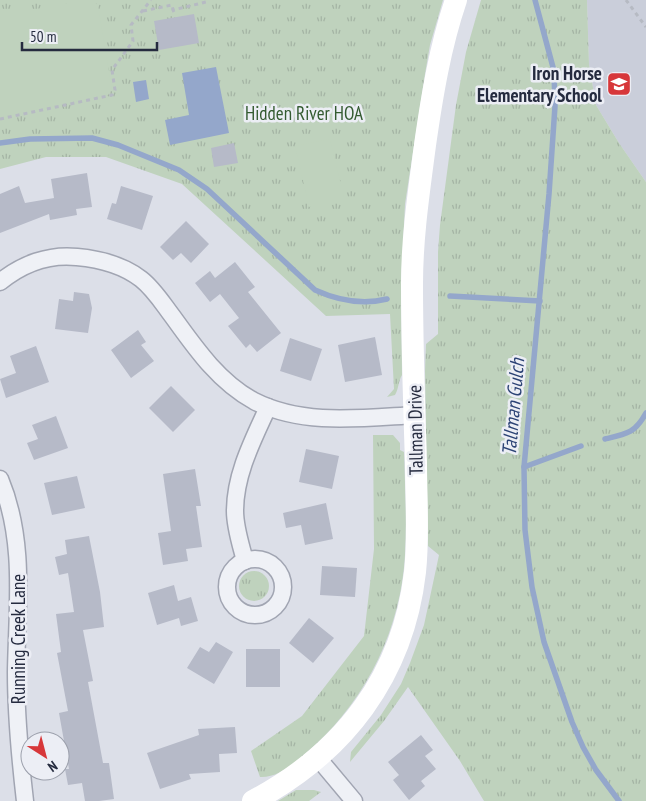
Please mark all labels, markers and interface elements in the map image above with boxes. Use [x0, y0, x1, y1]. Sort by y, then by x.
scale bar [22, 20, 158, 52]
text: 50 m [30, 27, 56, 46]
place label: Iron Horse Elementary School [477, 61, 602, 107]
school or university icon: Iron Horse Elementary School [606, 71, 632, 97]
park label: Hidden River HOA [245, 101, 363, 125]
water label: Tallman Gulch [496, 356, 530, 457]
street label: Tallman Drive [402, 385, 428, 475]
street label: Running Creek Lane [6, 574, 30, 704]
north arrow [20, 731, 70, 781]
text: N [44, 757, 61, 776]

